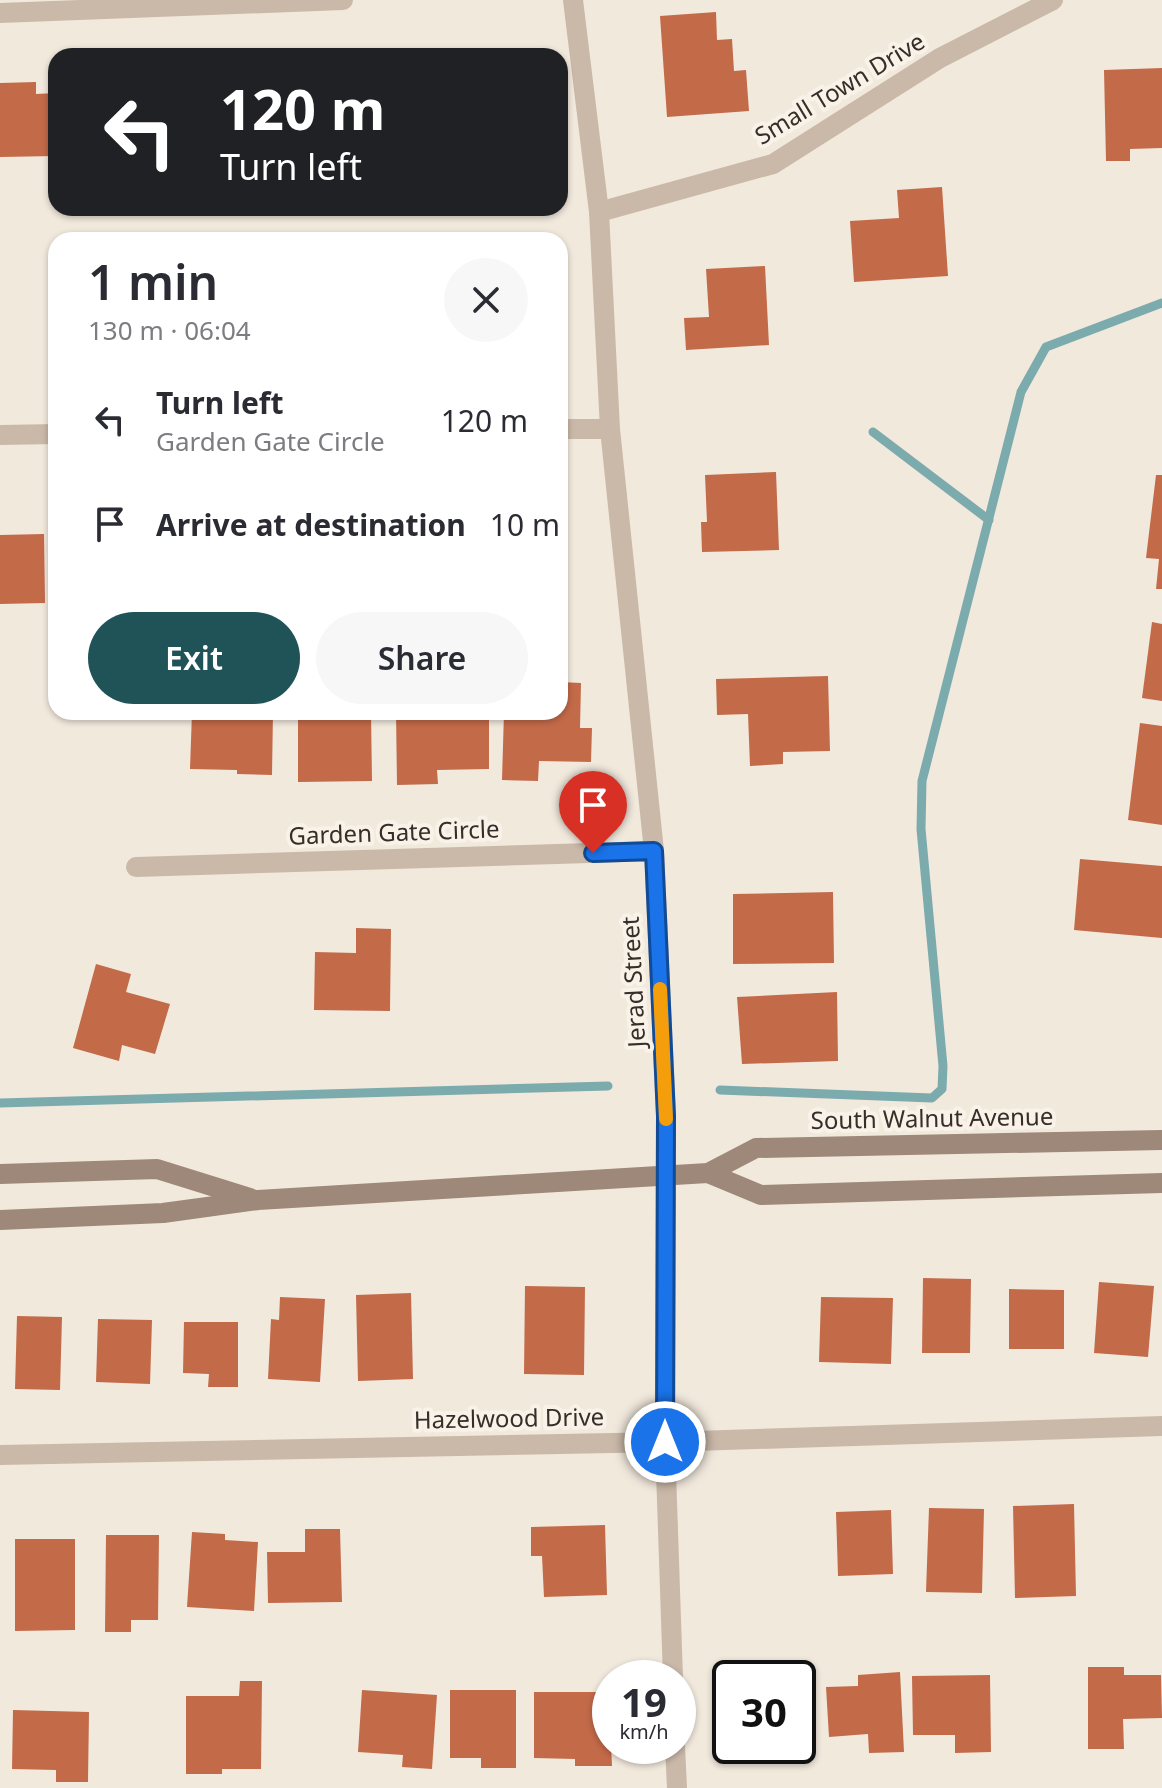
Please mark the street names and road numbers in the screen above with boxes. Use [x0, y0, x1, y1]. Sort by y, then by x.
street label: Small Town Drive [748, 24, 930, 151]
street label: Garden Gate Circle [288, 811, 500, 852]
street label: Jerad Street [613, 915, 653, 1050]
street label: South Walnut Avenue [810, 1099, 1054, 1136]
street label: Hazelwood Drive [413, 1399, 605, 1436]

